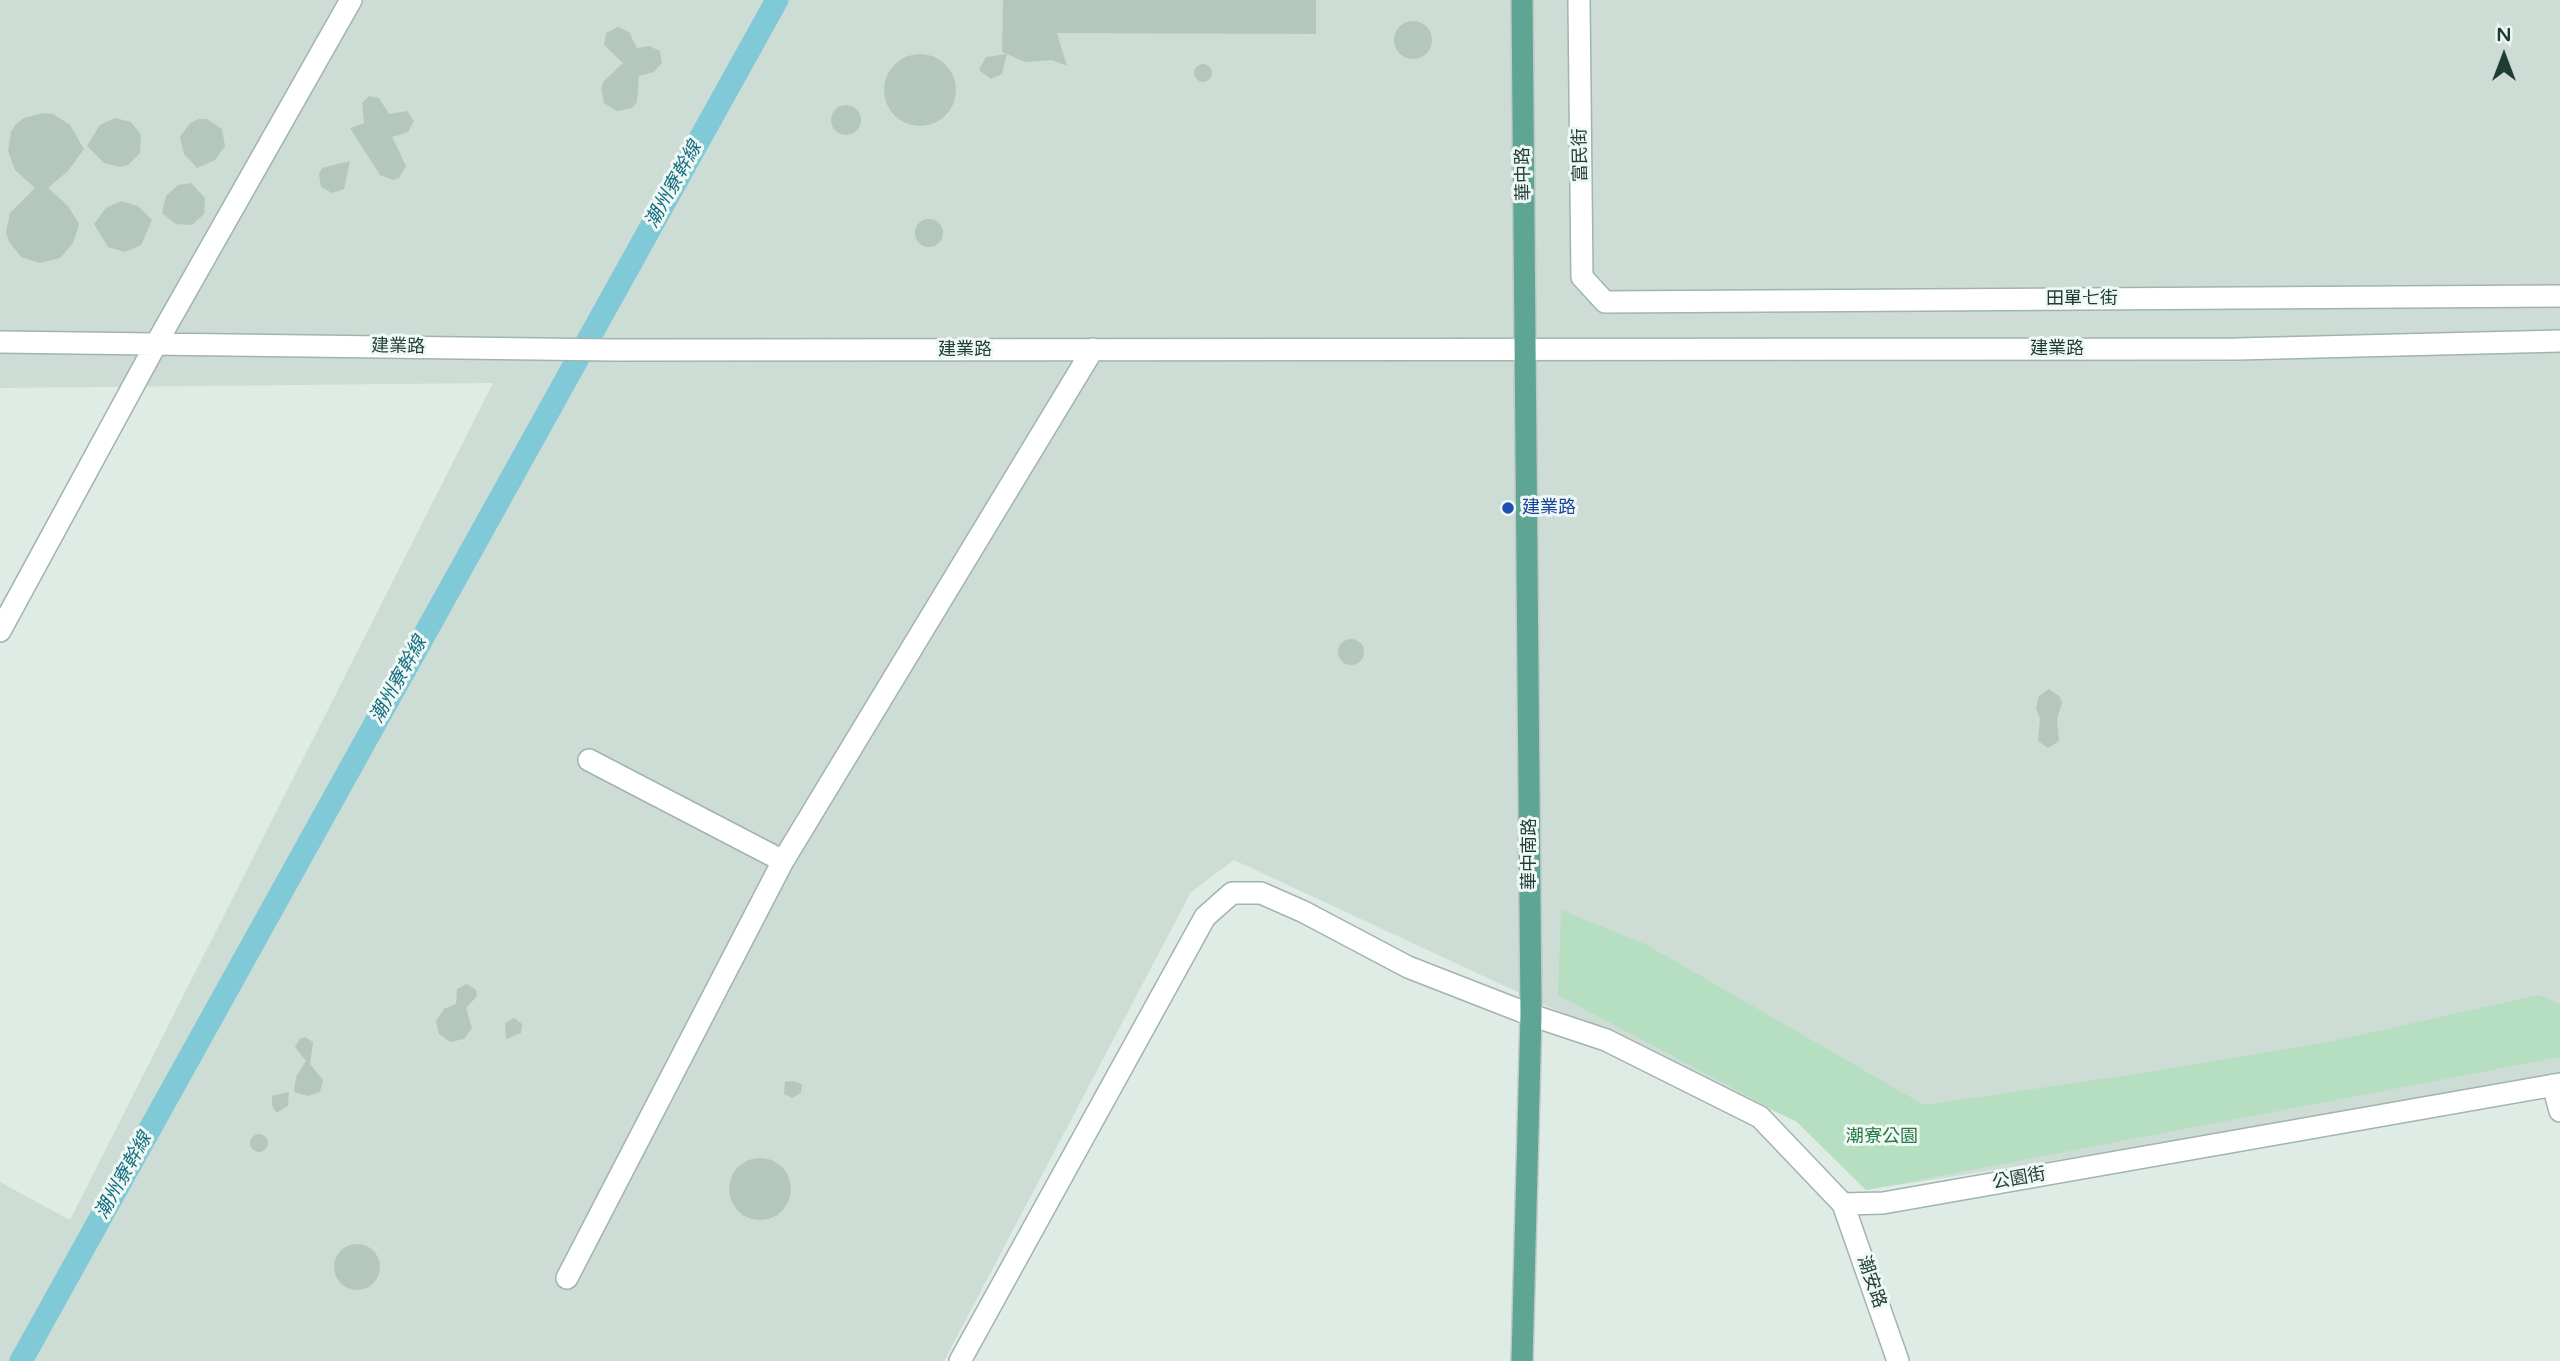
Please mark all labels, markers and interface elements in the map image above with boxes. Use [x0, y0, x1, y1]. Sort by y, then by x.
north arrow [2469, 21, 2539, 91]
text: N [2496, 24, 2512, 46]
street label: 富民街 [1570, 128, 1592, 182]
water label: 潮州寮幹線 [641, 138, 707, 232]
street label: 華中路 [1513, 147, 1535, 201]
street label: 田單七街 [2046, 288, 2118, 310]
street label: 建業路 [371, 336, 425, 358]
street label: 建業路 [2030, 338, 2084, 360]
street label: 建業路 [938, 339, 992, 361]
place label: 建業路 [1522, 497, 1576, 519]
marker: 建業路 [1500, 500, 1516, 516]
water label: 潮州寮幹線 [366, 633, 432, 727]
street label: 華中南路 [1519, 818, 1541, 890]
park label: 潮寮公園 [1846, 1126, 1918, 1148]
water label: 潮州寮幹線 [91, 1129, 157, 1223]
street label: 公園街 [1991, 1164, 2047, 1194]
street label: 潮安路 [1852, 1253, 1890, 1311]

